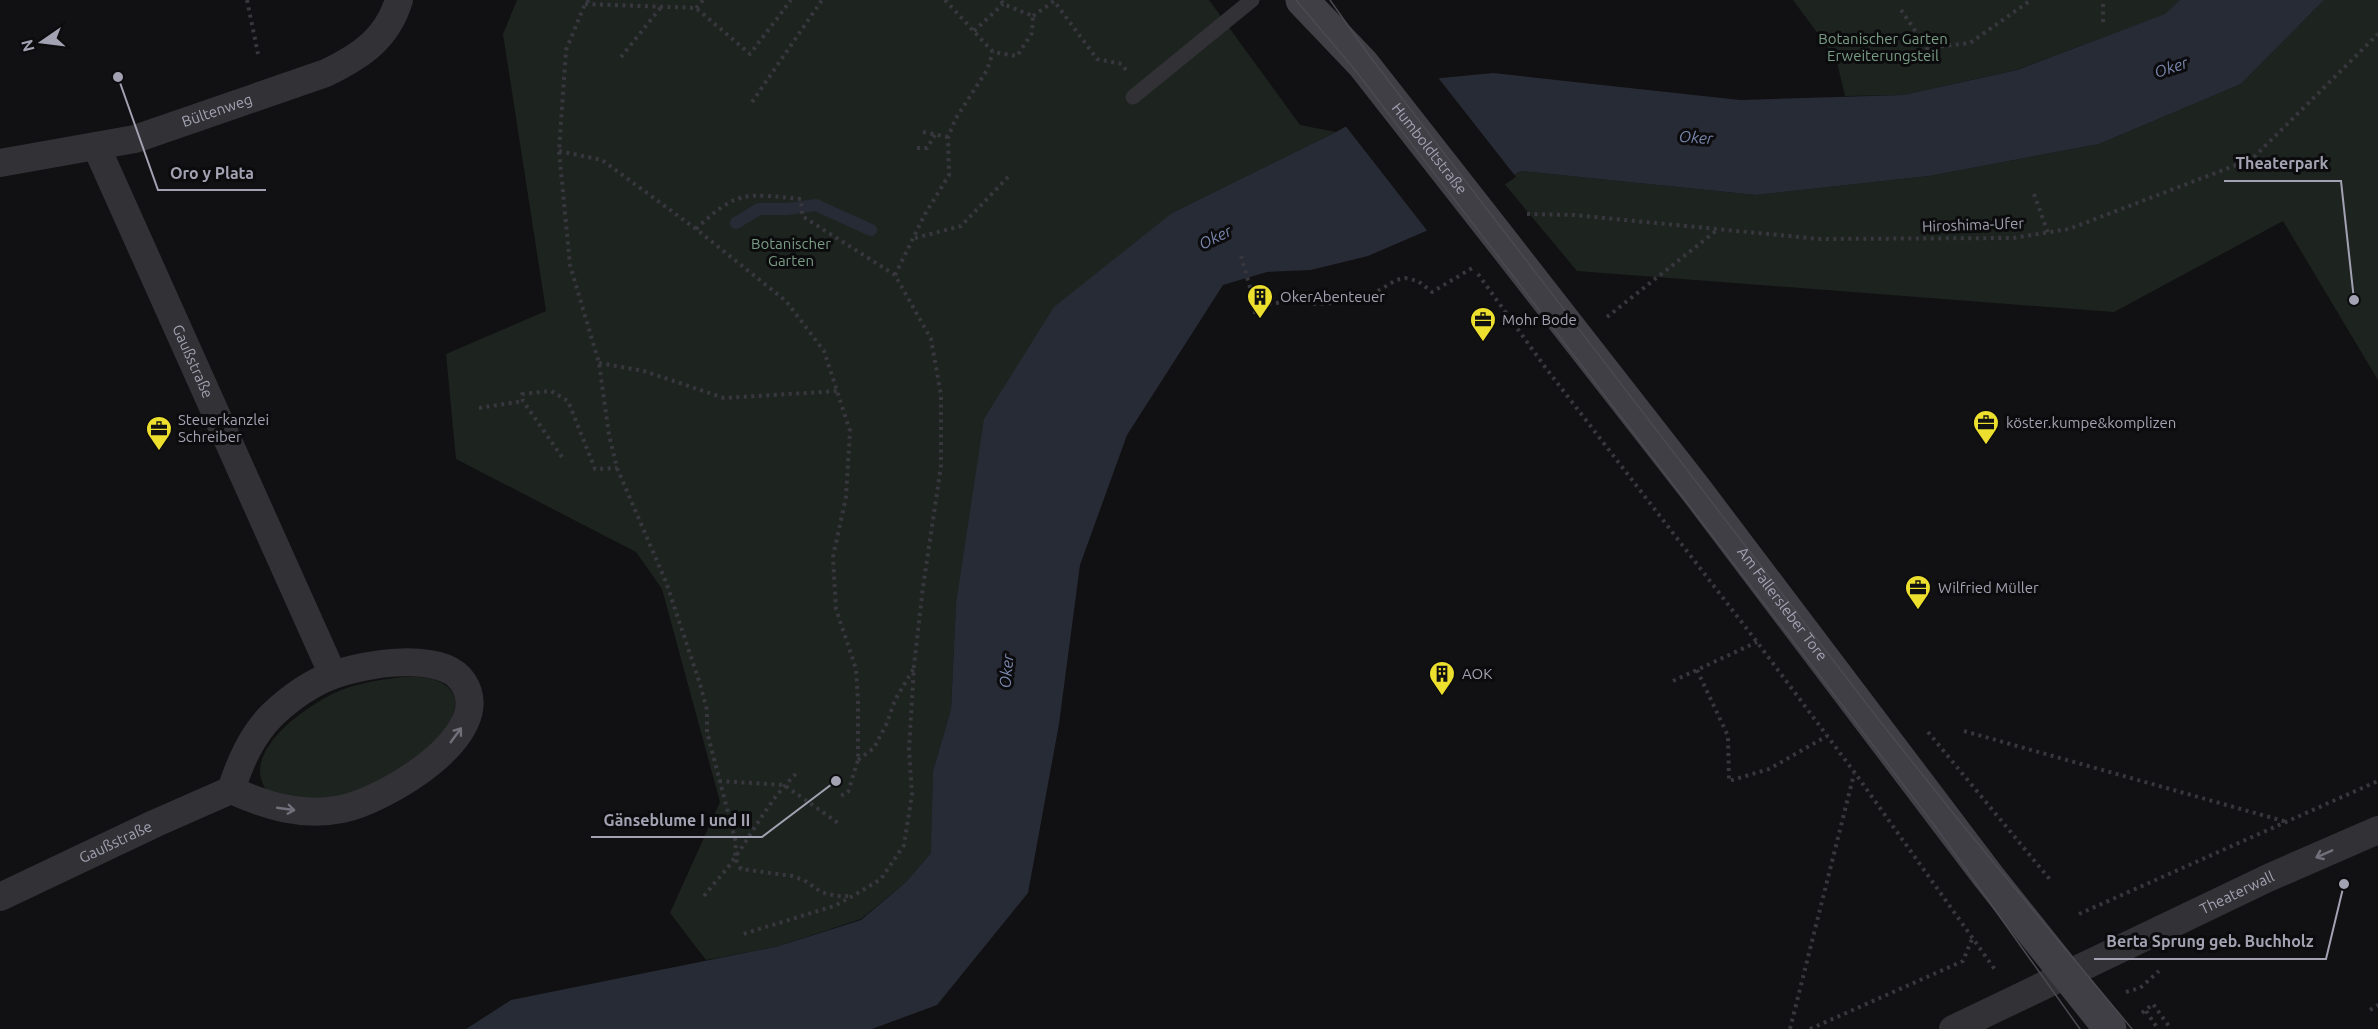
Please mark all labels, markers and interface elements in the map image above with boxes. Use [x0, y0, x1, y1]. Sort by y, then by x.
north arrow [12, 12, 72, 72]
park label: Botanischer Garten Erweiterungsteil [1818, 30, 1948, 64]
text: N [17, 38, 38, 54]
water label: Oker [2152, 53, 2191, 81]
street label: Bültenweg [180, 90, 254, 130]
street label: Humboldtstraße [1389, 99, 1471, 197]
water label: Oker [1678, 127, 1715, 147]
callout: Theaterpark [2224, 147, 2341, 181]
text: Theaterpark [2235, 154, 2329, 172]
callout: Oro y Plata [158, 156, 266, 190]
text: Oro y Plata [170, 164, 254, 182]
street label: Hiroshima-Ufer [1922, 214, 2025, 235]
water label: Oker [1196, 221, 1235, 253]
park label: Botanischer Garten [751, 235, 831, 269]
building icon: OkerAbenteuer [1245, 282, 1275, 320]
place label: OkerAbenteuer [1280, 288, 1385, 305]
office icon: Mohr Bode [1468, 305, 1498, 343]
place label: Mohr Bode [1502, 311, 1577, 328]
street label: Gaußstraße [169, 322, 217, 400]
office icon: köster.kumpe&komplizen [1971, 408, 2001, 446]
place label: Steuerkanzlei Schreiber [178, 411, 269, 445]
office icon: Steuerkanzlei Schreiber [144, 414, 174, 452]
place label: köster.kumpe&komplizen [2006, 414, 2176, 431]
street label: Am Fallersleber Tore [1734, 543, 1831, 664]
office icon: Wilfried Müller [1903, 573, 1933, 611]
place label: Wilfried Müller [1938, 579, 2039, 596]
water label: Oker [995, 652, 1017, 689]
building icon: AOK [1427, 659, 1457, 697]
place label: AOK [1462, 665, 1492, 682]
one-way arrow [450, 727, 462, 743]
callout: Gänseblume I und II [591, 803, 762, 837]
one-way arrow [276, 804, 296, 815]
text: Gänseblume I und II [604, 811, 750, 829]
street label: Gaußstraße [76, 817, 155, 866]
one-way arrow [2316, 849, 2334, 860]
street label: Theaterwall [2197, 867, 2277, 917]
callout: Berta Sprung geb. Buchholz [2094, 925, 2326, 959]
text: Berta Sprung geb. Buchholz [2106, 932, 2314, 950]

